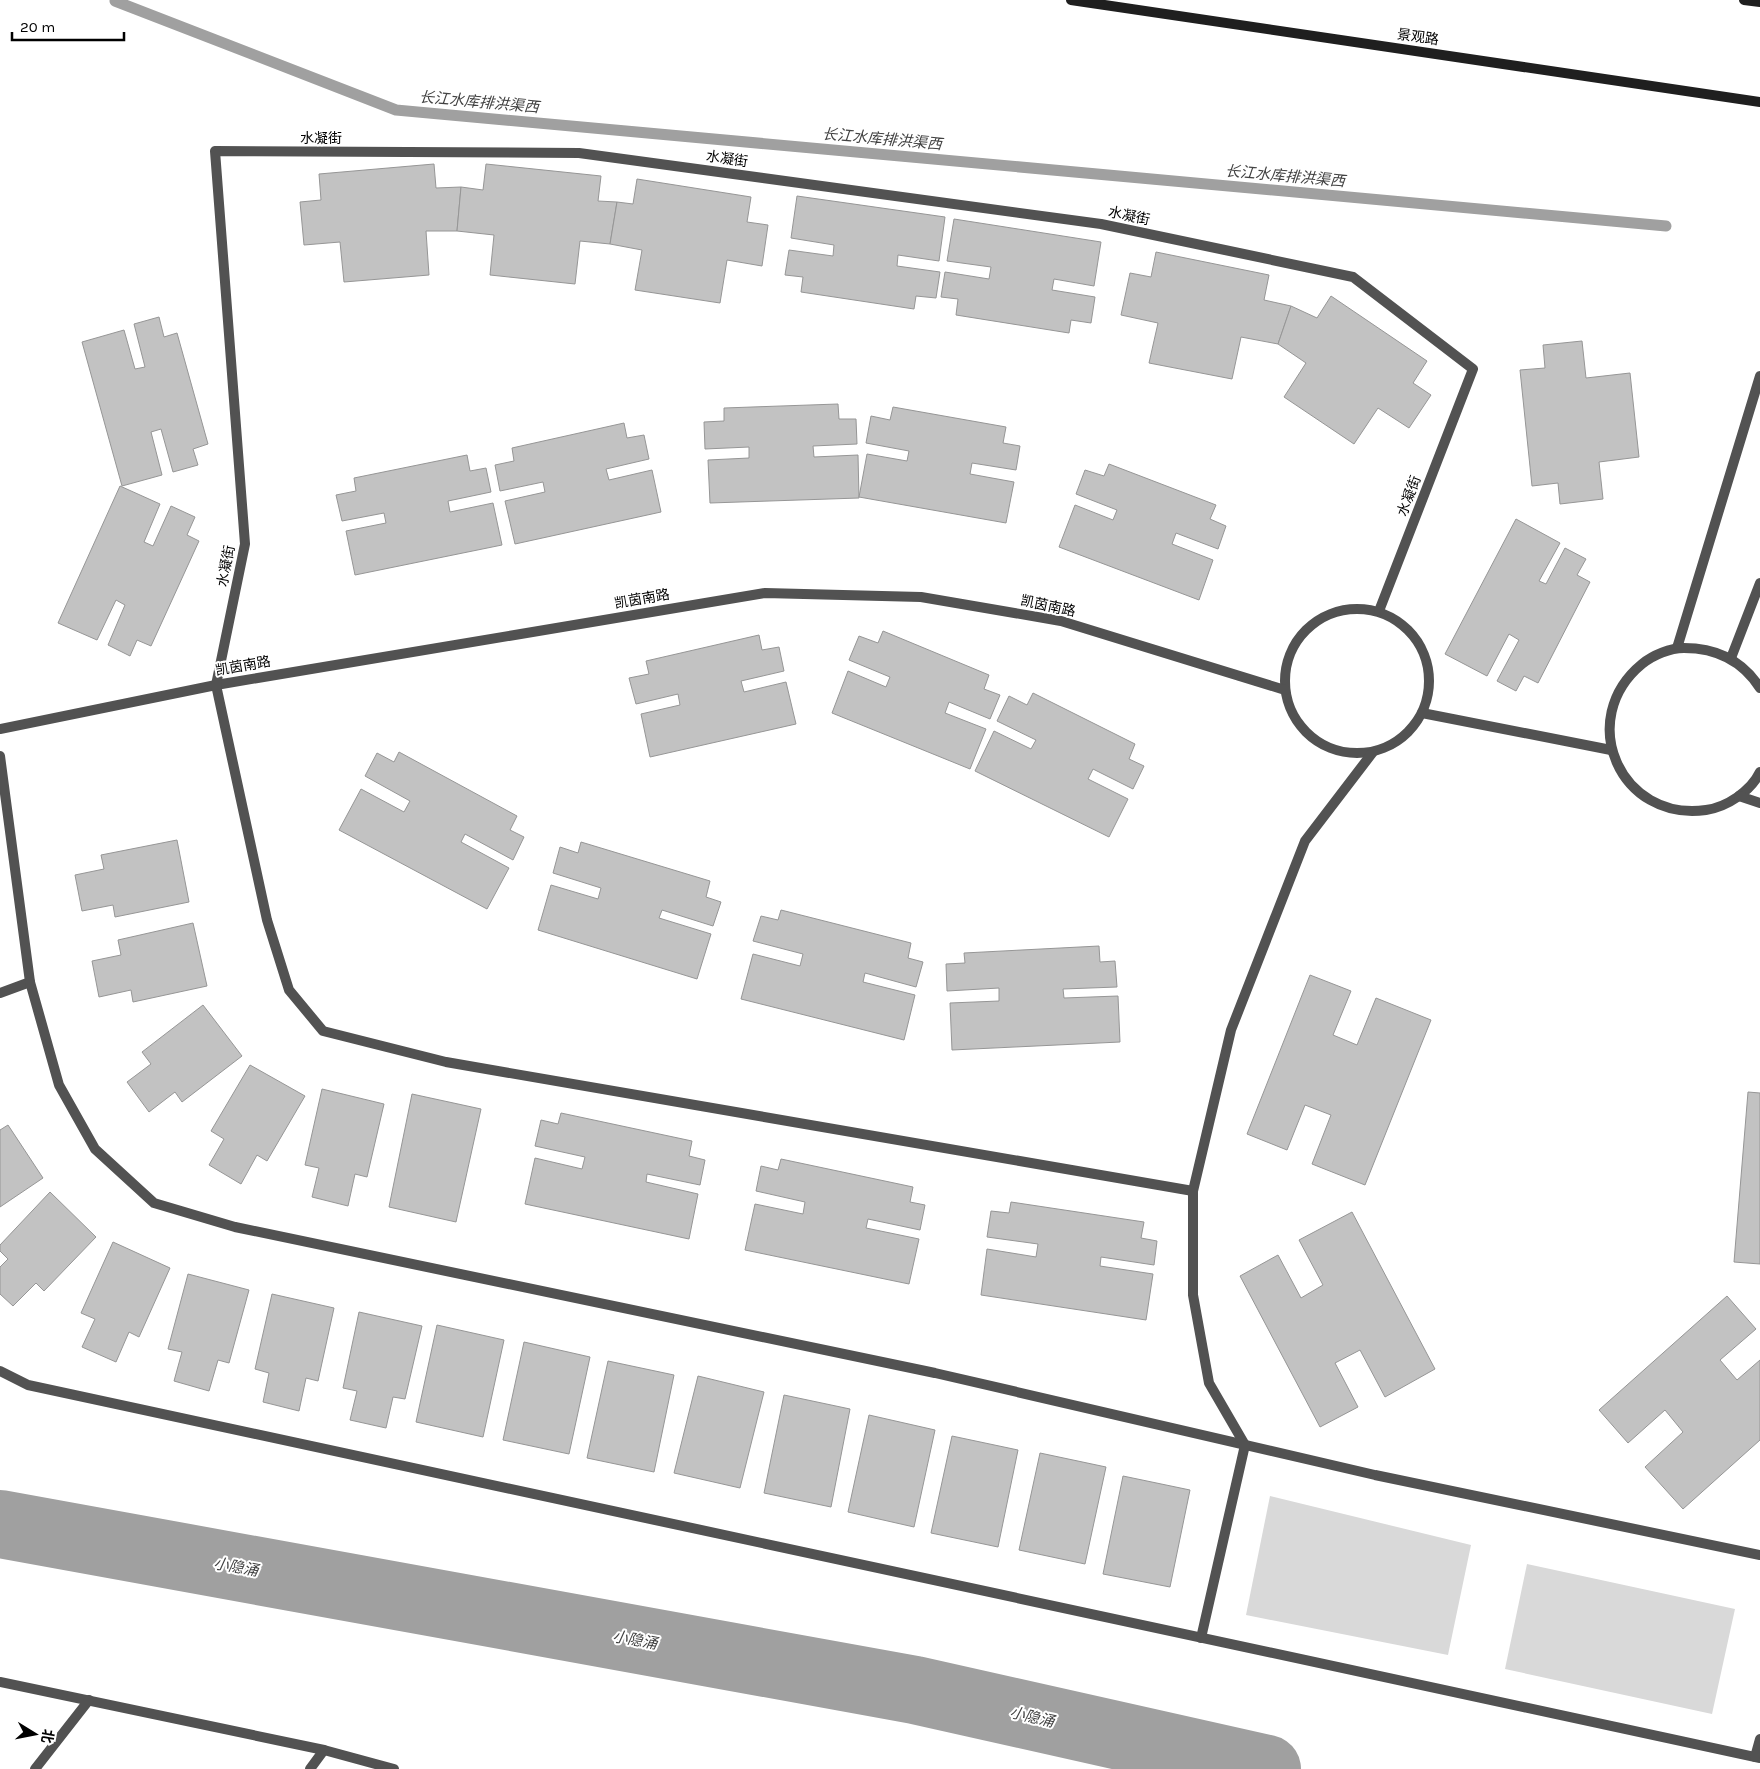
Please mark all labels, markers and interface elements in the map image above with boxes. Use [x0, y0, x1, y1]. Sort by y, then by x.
scale bar [12, 10, 125, 42]
text: 20 m [20, 18, 55, 36]
street label: 景观路 [1396, 26, 1440, 48]
water label: 长江水库排洪渠西 [418, 88, 542, 116]
water label: 长江水库排洪渠西 [821, 125, 945, 153]
street label: 水凝街 [300, 130, 342, 147]
street label: 水凝街 [705, 148, 749, 170]
water label: 长江水库排洪渠西 [1224, 162, 1348, 190]
street label: 水凝街 [1107, 203, 1151, 229]
street label: 水凝街 [1394, 473, 1424, 519]
street label: 水凝街 [214, 544, 238, 588]
street label: 凯茵南路 [613, 586, 671, 612]
street label: 凯茵南路 [1019, 592, 1077, 620]
street label: 凯茵南路 [214, 653, 272, 679]
water label: 小隐涌 [212, 1554, 262, 1580]
water label: 小隐涌 [611, 1627, 661, 1653]
water label: 小隐涌 [1008, 1703, 1058, 1731]
north arrow [10, 1709, 60, 1759]
text: 北 [38, 1728, 57, 1745]

